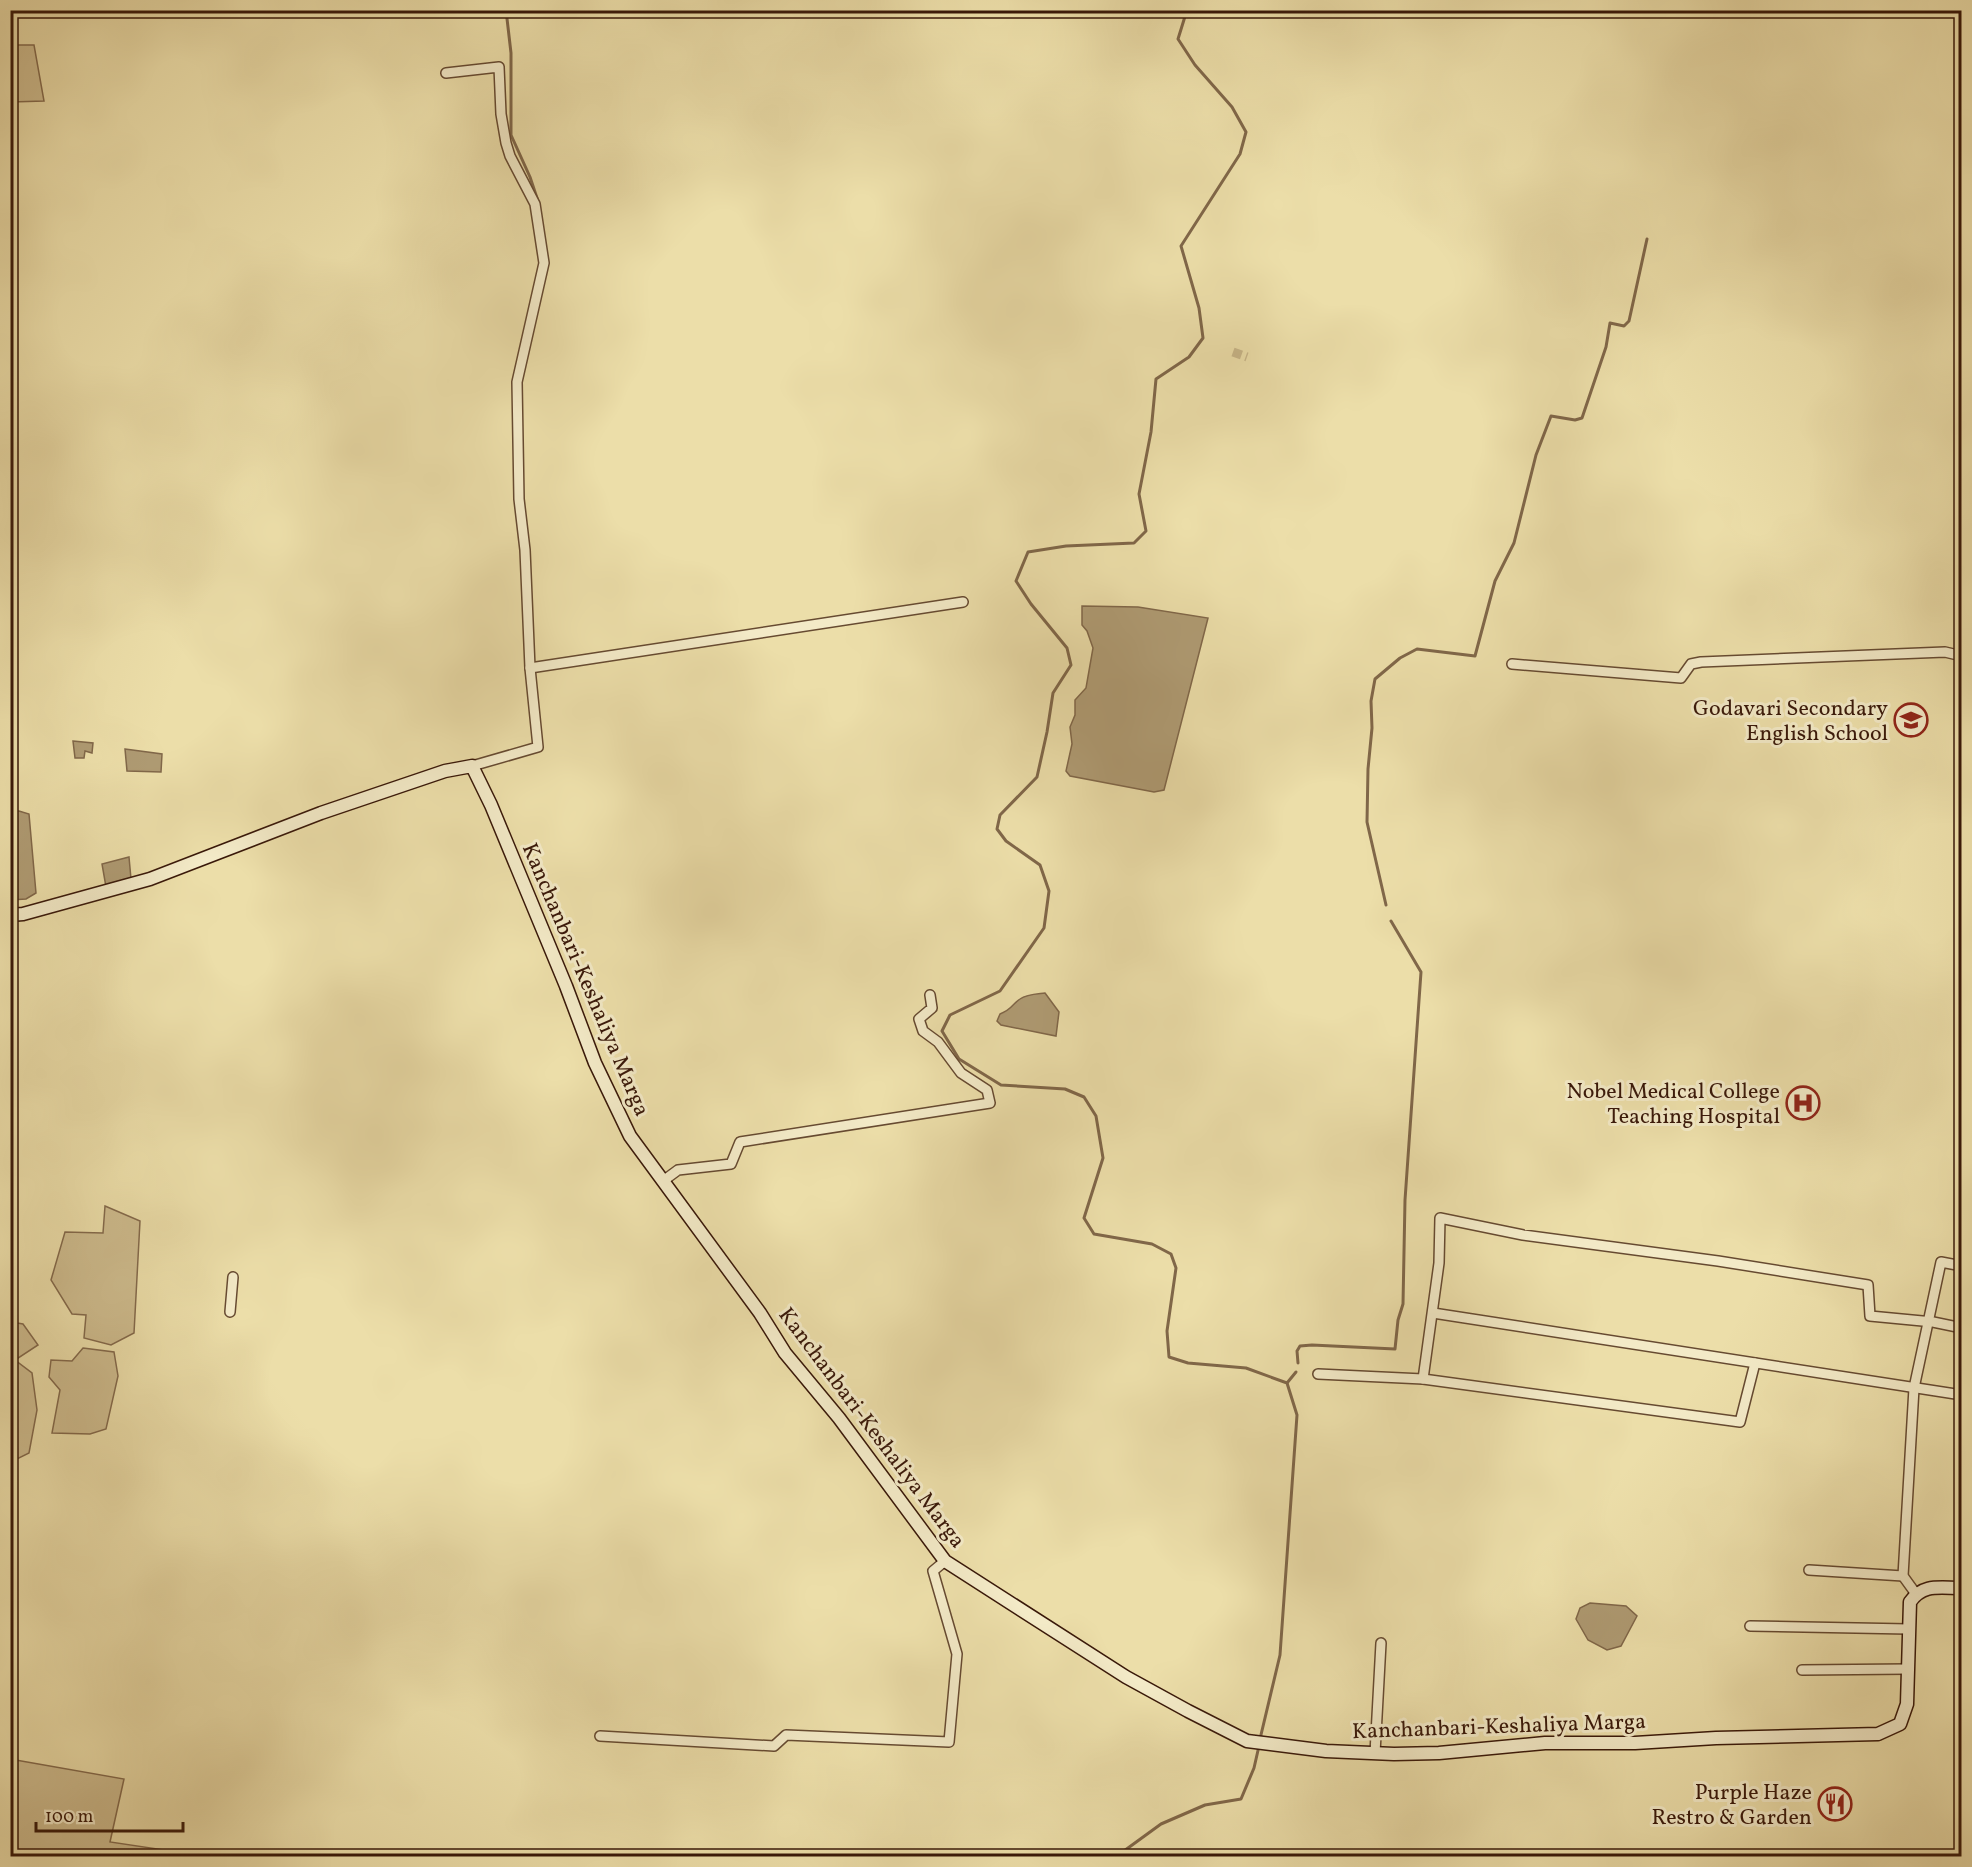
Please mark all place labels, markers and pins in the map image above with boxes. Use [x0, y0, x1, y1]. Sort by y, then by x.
place label: Godavari Secondary English School [1693, 694, 1888, 750]
school or university icon: Godavari Secondary English School [1893, 702, 1929, 738]
place label: Nobel Medical College Teaching Hospital [1566, 1077, 1780, 1133]
hospital icon: Nobel Medical College Teaching Hospital [1785, 1085, 1821, 1121]
place label: Purple Haze Restro & Garden [1652, 1778, 1812, 1834]
restaurant icon: Purple Haze Restro & Garden [1817, 1786, 1853, 1822]

